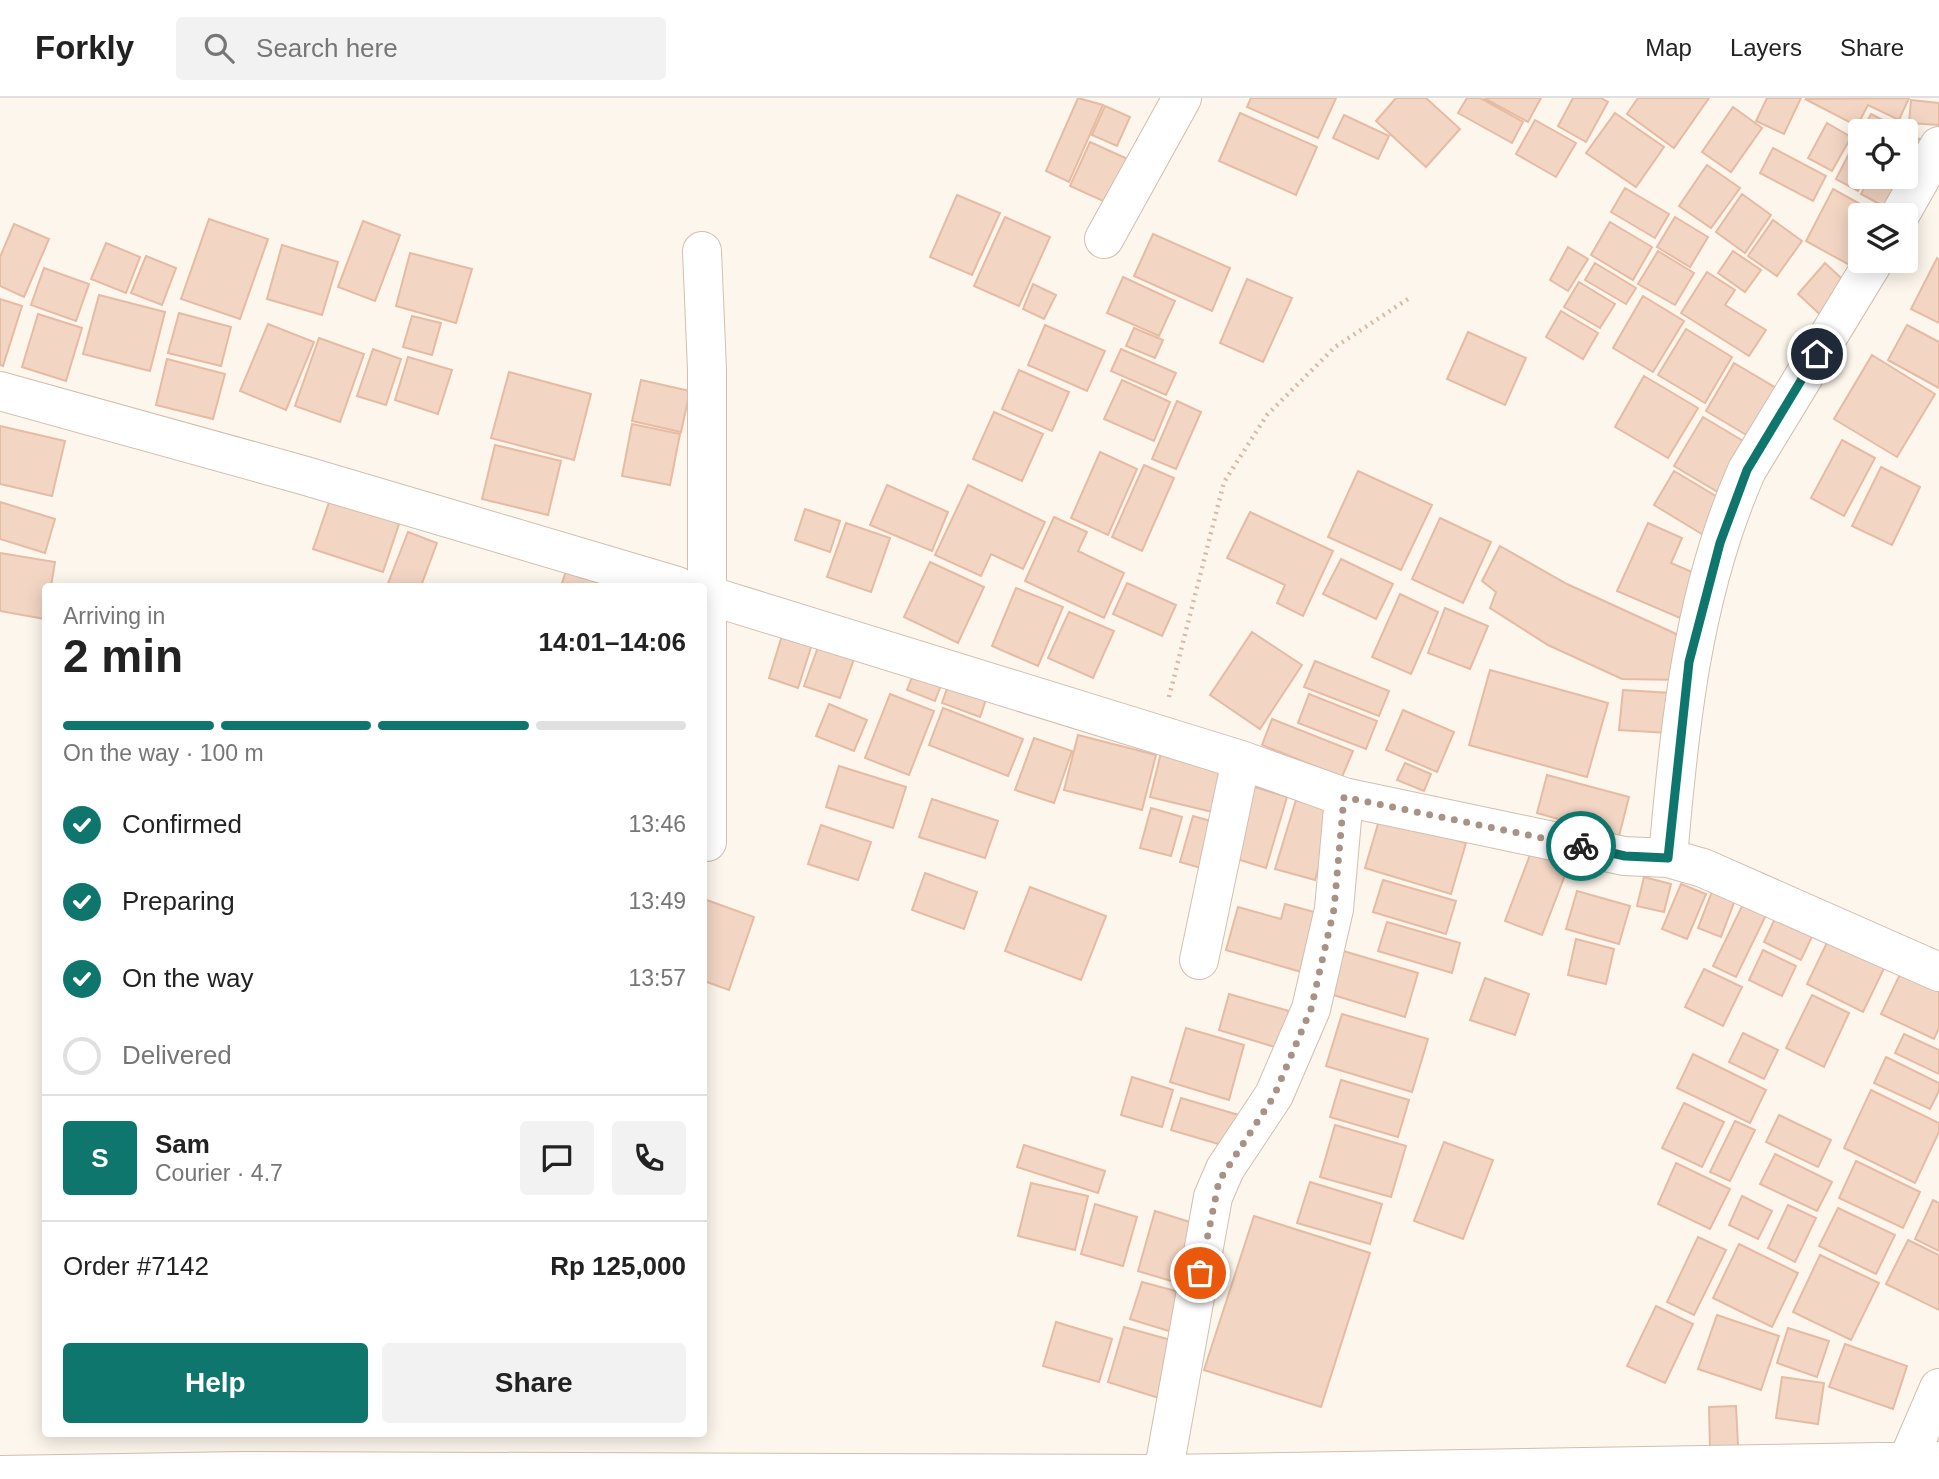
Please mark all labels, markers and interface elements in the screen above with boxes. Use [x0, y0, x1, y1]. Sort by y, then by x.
search box [176, 17, 666, 80]
text: Forkly [35, 29, 134, 66]
icon: search [200, 29, 238, 67]
text: Search here [256, 33, 398, 63]
text: Map [1645, 34, 1692, 61]
text: Layers [1730, 34, 1802, 61]
text: Share [1840, 34, 1904, 61]
map controls [1848, 119, 1918, 273]
button: locate [1848, 119, 1918, 189]
button: layers [1848, 203, 1918, 273]
pin [1787, 324, 1847, 384]
icon: home [1798, 335, 1836, 373]
text: Arriving in [63, 603, 165, 629]
text: 14:01–14:06 [539, 627, 686, 657]
text: 2 min [63, 630, 183, 682]
text: On the way · 100 m [63, 740, 264, 766]
icon: check [63, 806, 101, 844]
text: Confirmed [122, 809, 242, 839]
text: 13:46 [628, 811, 686, 837]
courier [1546, 811, 1616, 881]
icon: bike [1562, 827, 1600, 865]
icon: check [63, 883, 101, 921]
text: Preparing [122, 886, 235, 916]
text: 13:49 [628, 888, 686, 914]
icon: check [63, 960, 101, 998]
text: On the way [122, 963, 254, 993]
text: 13:57 [628, 965, 686, 991]
text: Delivered [122, 1040, 232, 1070]
button: chat [520, 1121, 594, 1195]
button: phone [612, 1121, 686, 1195]
text: Sam [155, 1129, 210, 1159]
text: S [91, 1143, 109, 1173]
text: Courier · 4.7 [155, 1160, 283, 1186]
pin [1170, 1243, 1230, 1303]
text: Order #7142 [63, 1251, 209, 1281]
text: Rp 125,000 [550, 1251, 686, 1281]
icon: bag [1181, 1254, 1219, 1292]
button: Help [63, 1343, 368, 1423]
button: Share [382, 1343, 686, 1423]

